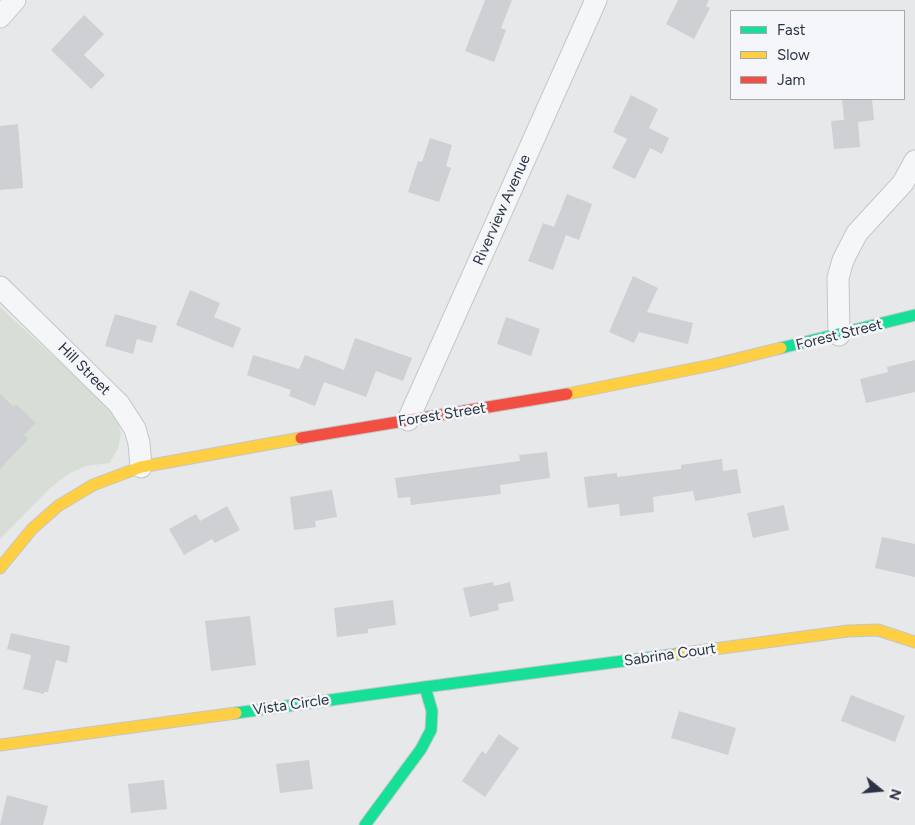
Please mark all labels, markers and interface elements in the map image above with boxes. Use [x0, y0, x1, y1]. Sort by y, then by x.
legend [730, 10, 905, 100]
text: Fast [777, 21, 805, 39]
text: Slow [777, 46, 810, 64]
text: Jam [777, 71, 805, 89]
street label: Riverview Avenue [470, 152, 534, 268]
street label: Forest Street [794, 316, 884, 354]
street label: Hill Street [54, 339, 114, 399]
street label: Forest Street [397, 399, 487, 431]
street label: Sabrina Court [623, 640, 717, 670]
street label: Vista Circle [252, 691, 330, 719]
north arrow [855, 765, 905, 815]
text: N [885, 787, 905, 802]

